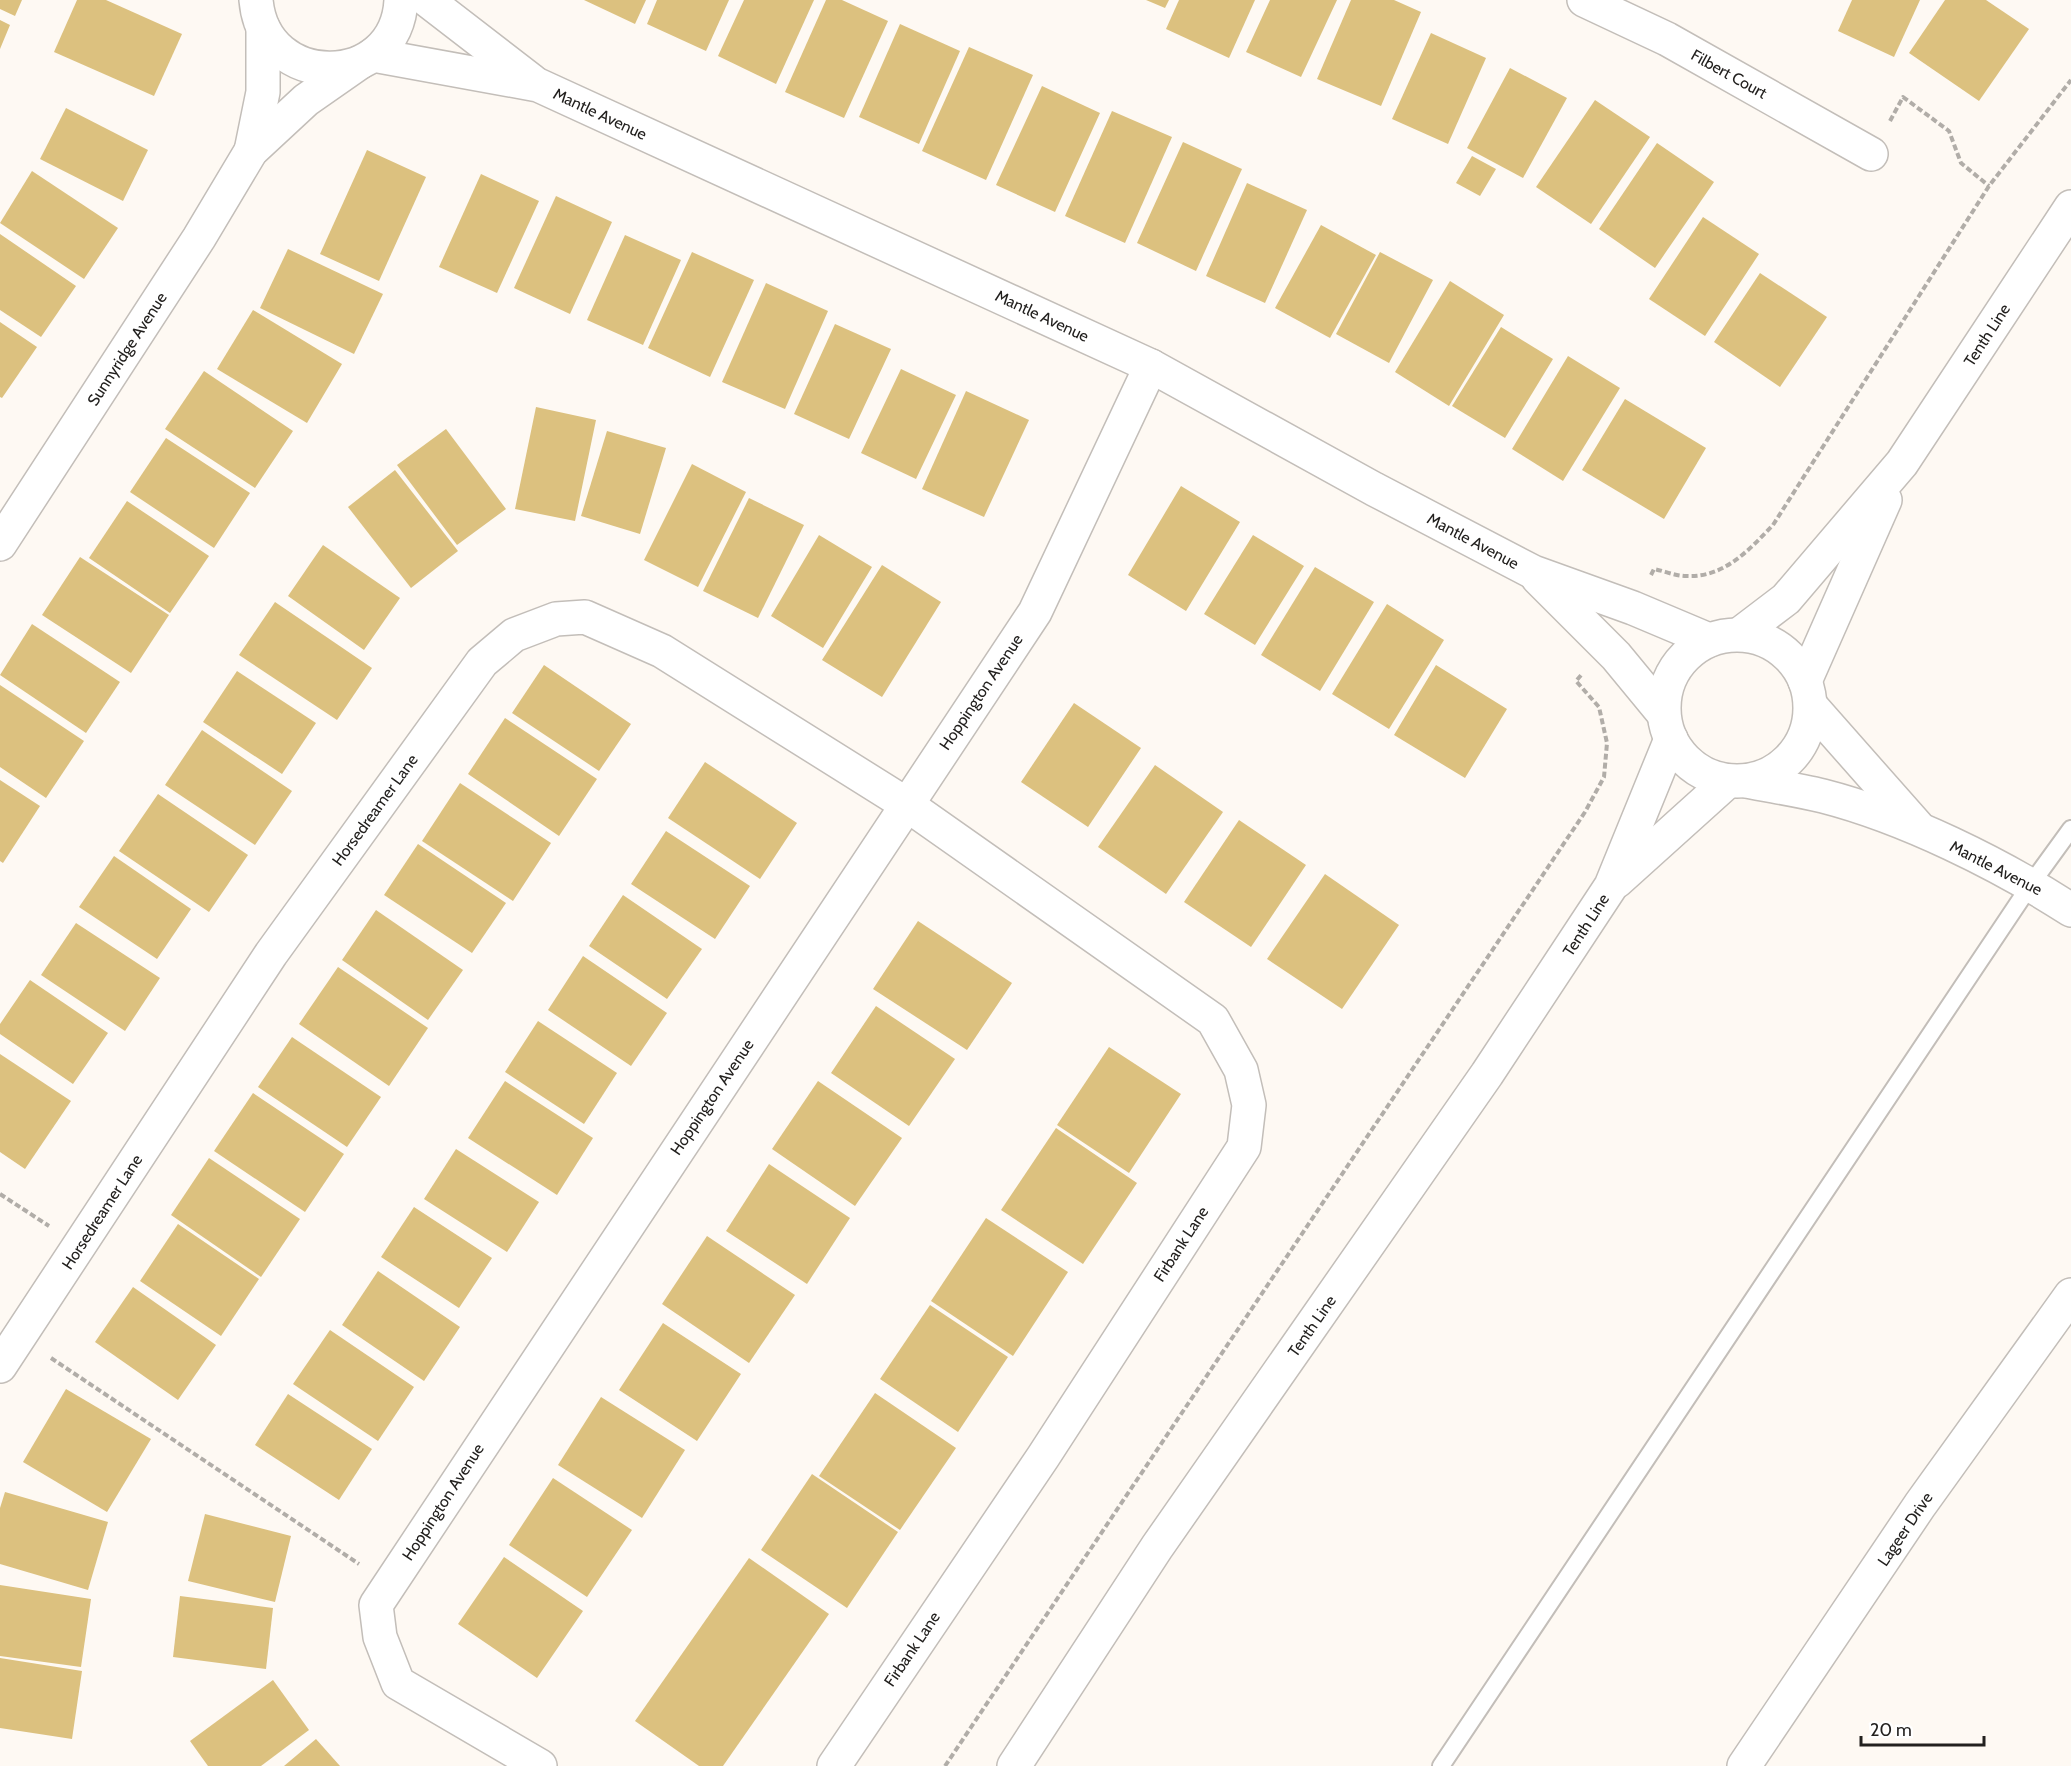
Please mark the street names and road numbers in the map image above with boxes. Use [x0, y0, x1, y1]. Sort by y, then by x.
street label: Filbert Court [1688, 45, 1771, 103]
street label: Mantle Avenue [550, 84, 650, 144]
street label: Mantle Avenue [992, 286, 1092, 346]
street label: Sunnyridge Avenue [83, 289, 171, 409]
street label: Tenth Line [1960, 300, 2014, 370]
street label: Mantle Avenue [1424, 509, 1522, 573]
street label: Hoppington Avenue [935, 631, 1027, 753]
street label: Horsedreamer Lane [328, 751, 422, 869]
street label: Mantle Avenue [1947, 837, 2045, 899]
street label: Tenth Line [1559, 890, 1613, 960]
street label: Hoppington Avenue [666, 1036, 758, 1158]
street label: Horsedreamer Lane [58, 1151, 146, 1273]
street label: Firbank Lane [1150, 1203, 1212, 1285]
street label: Tenth Line [1284, 1292, 1340, 1360]
street label: Hoppington Avenue [398, 1440, 488, 1564]
street label: Lageer Drive [1873, 1489, 1937, 1569]
street label: Firbank Lane [880, 1608, 944, 1690]

